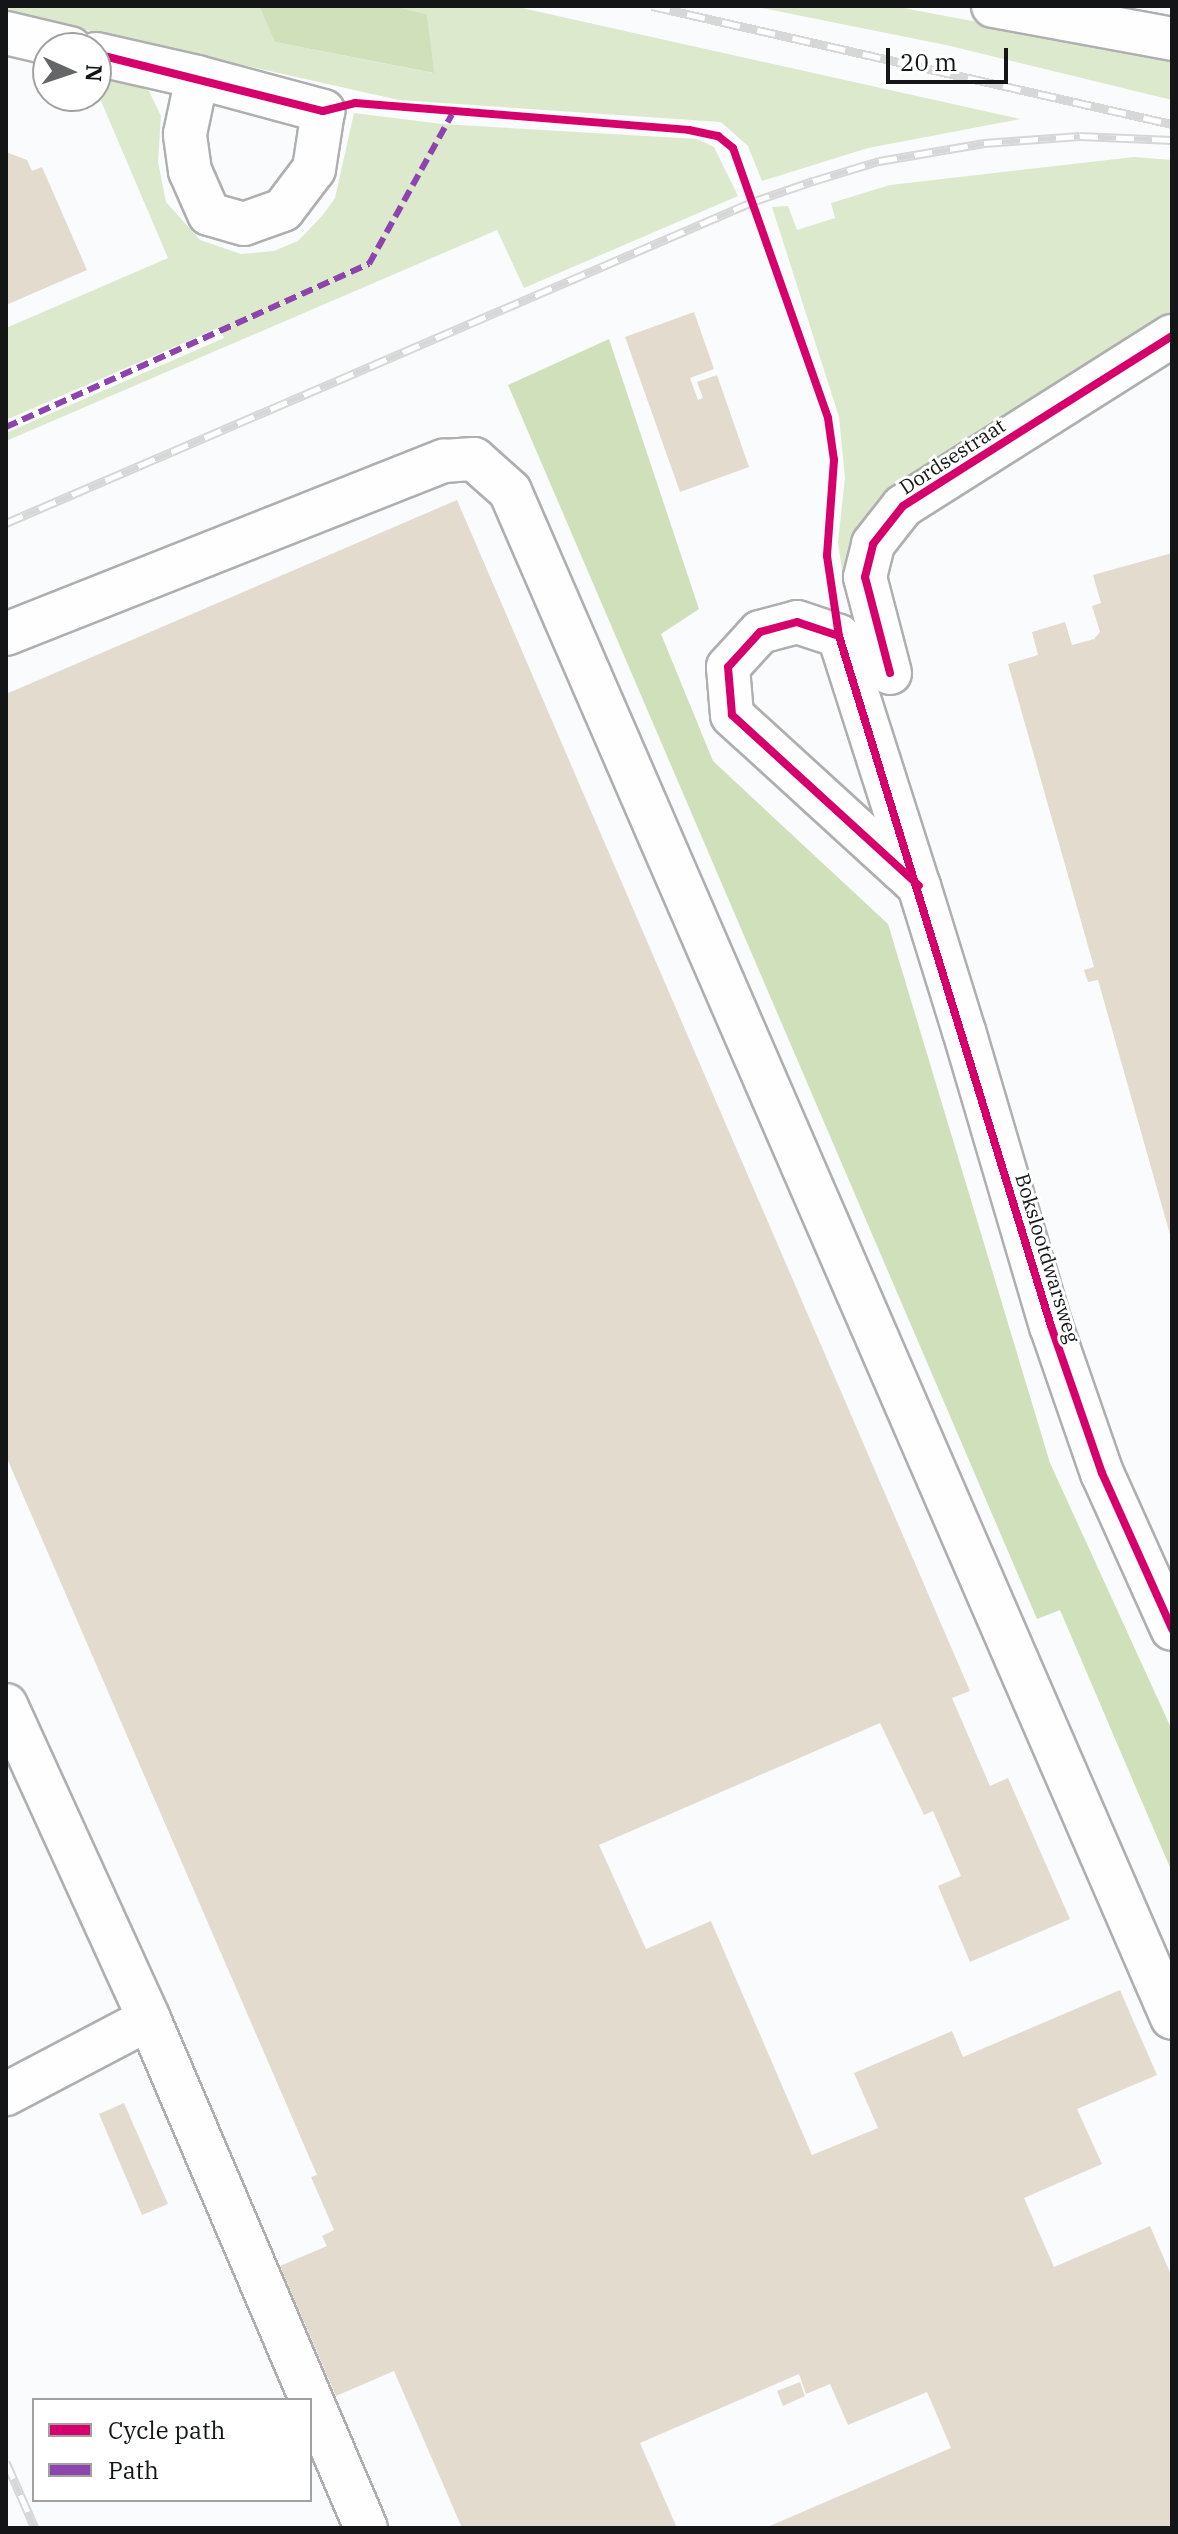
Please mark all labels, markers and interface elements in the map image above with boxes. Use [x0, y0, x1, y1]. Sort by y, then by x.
north arrow [32, 32, 112, 112]
scale bar [890, 32, 1012, 82]
text: 20 m [900, 46, 957, 78]
text: N [80, 64, 109, 83]
street label: Dordsestraat [895, 413, 1009, 499]
street label: Bokslootdwarsweg [1011, 1170, 1085, 1346]
legend [32, 2398, 312, 2502]
text: Cycle path [108, 2414, 225, 2446]
text: Path [108, 2454, 159, 2486]

